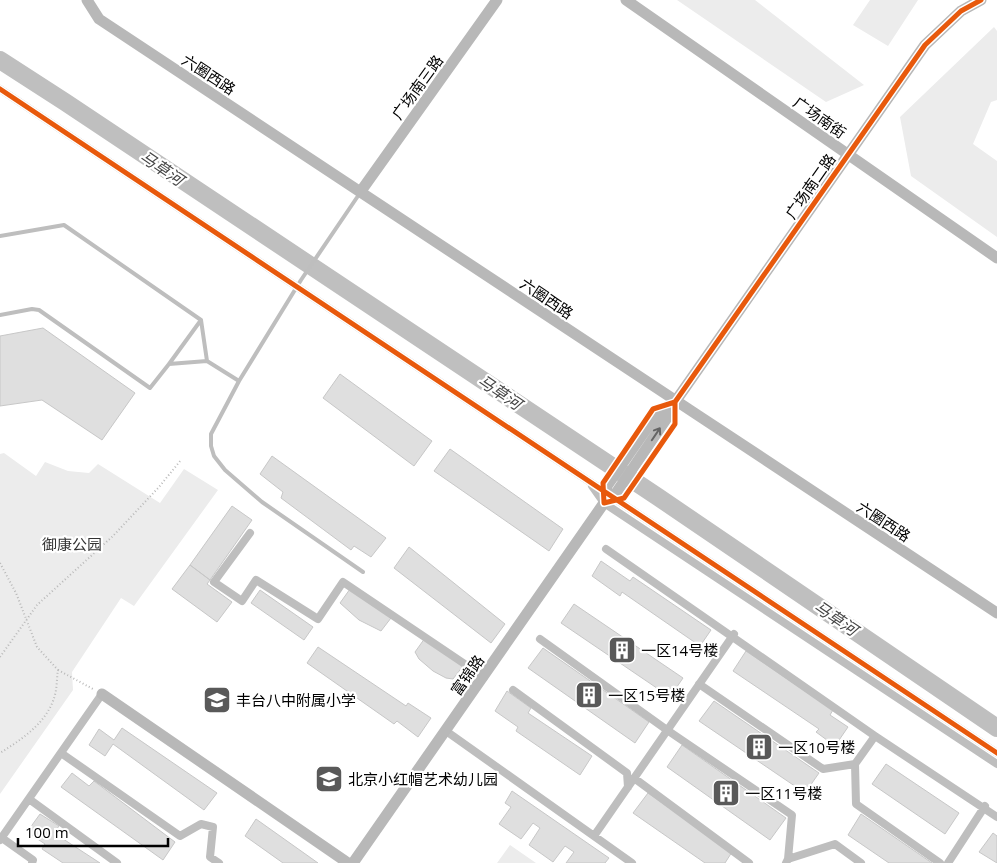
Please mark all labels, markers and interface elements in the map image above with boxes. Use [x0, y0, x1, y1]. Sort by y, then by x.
street label: 六圈西路 [178, 49, 240, 99]
street label: 广场南三路 [387, 51, 447, 123]
street label: 广场南街 [790, 92, 850, 142]
water label: 马草河 [136, 145, 191, 192]
street label: 广场南二路 [780, 150, 840, 222]
street label: 六圈西路 [517, 273, 577, 323]
water label: 马草河 [474, 369, 529, 416]
one-way arrow [651, 428, 661, 442]
street label: 六圈西路 [853, 496, 915, 546]
park label: 御康公园 [42, 534, 102, 554]
water label: 马草河 [810, 595, 865, 642]
building icon: 一区14号楼 [607, 635, 637, 665]
place label: 一区14号楼 [641, 640, 718, 660]
street label: 富锦路 [446, 651, 488, 699]
building icon: 一区15号楼 [574, 680, 604, 710]
school or university icon: 丰台八中附属小学 [202, 685, 232, 715]
place label: 一区15号楼 [608, 685, 685, 705]
place label: 丰台八中附属小学 [236, 690, 356, 710]
building icon: 一区10号楼 [744, 732, 774, 762]
place label: 一区10号楼 [778, 737, 855, 757]
school or university icon: 北京小红帽艺术幼儿园 [314, 764, 344, 794]
place label: 北京小红帽艺术幼儿园 [348, 769, 498, 789]
building icon: 一区11号楼 [711, 778, 741, 808]
place label: 一区11号楼 [745, 783, 822, 803]
scale bar [18, 816, 168, 848]
text: 100 m [25, 822, 69, 842]

